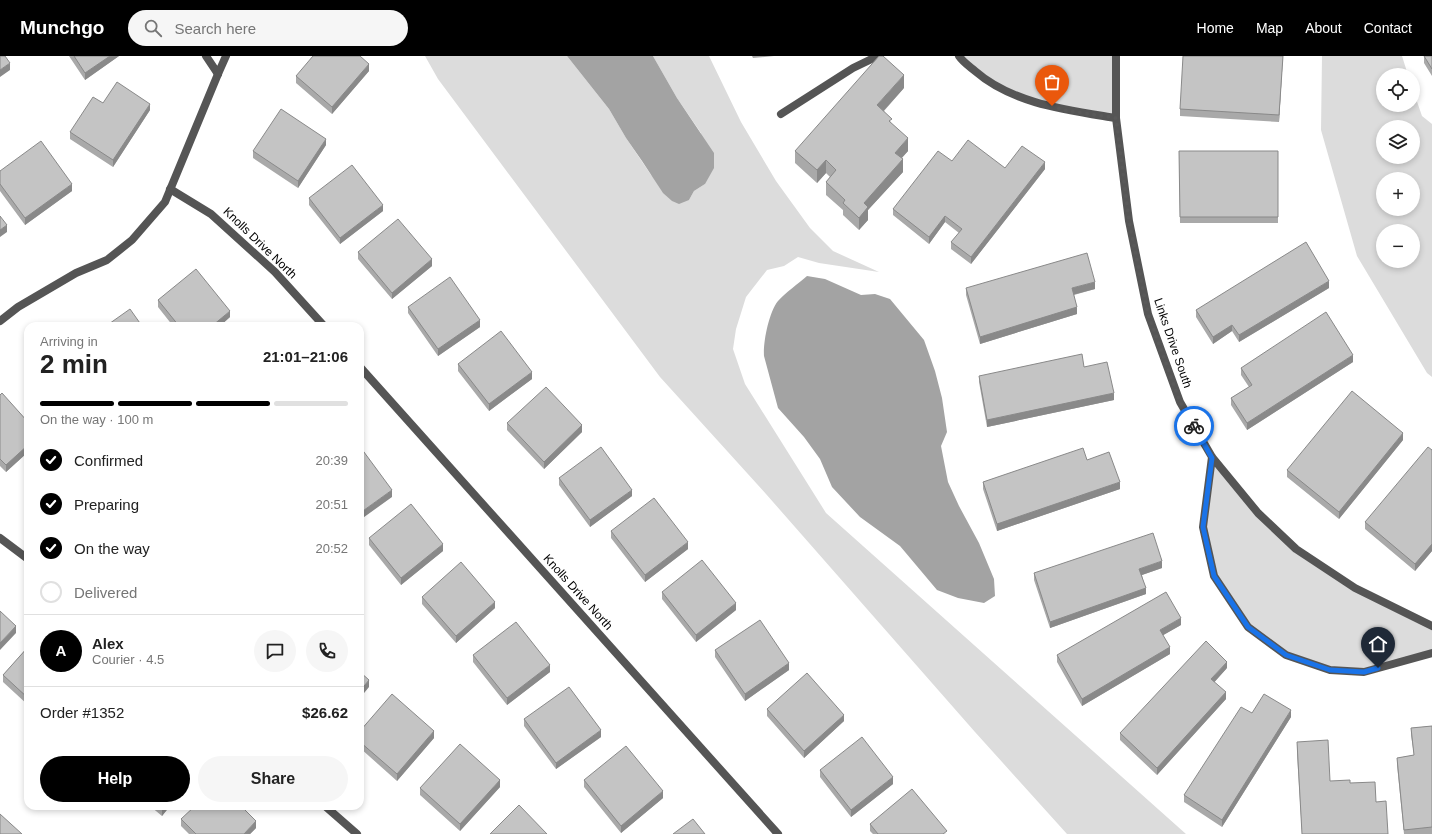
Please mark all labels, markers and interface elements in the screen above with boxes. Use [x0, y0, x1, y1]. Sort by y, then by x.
search box [128, 10, 408, 46]
text: Munchgo [20, 17, 104, 38]
icon: search [142, 17, 164, 39]
text: Search here [174, 20, 256, 37]
text: Home [1197, 20, 1234, 36]
text: Map [1256, 20, 1283, 36]
text: About [1305, 20, 1342, 36]
text: Contact [1364, 20, 1412, 36]
pin [1035, 65, 1069, 106]
map controls [1376, 68, 1420, 268]
button: locate [1376, 68, 1420, 112]
icon: bag [1041, 71, 1063, 93]
button: layers [1376, 120, 1420, 164]
button: + [1376, 172, 1420, 216]
street label: Knolls Drive North [220, 204, 300, 282]
button: − [1376, 224, 1420, 268]
street label: Links Drive South [1151, 296, 1195, 390]
text: Arriving in [40, 334, 98, 349]
text: 21:01–21:06 [263, 348, 348, 365]
text: 2 min [40, 349, 108, 379]
courier [1174, 406, 1214, 446]
text: On the way · 100 m [40, 412, 153, 427]
icon: bike [1183, 415, 1205, 437]
icon: check [40, 449, 62, 471]
text: Confirmed [74, 452, 143, 469]
text: 20:39 [315, 453, 348, 468]
icon: check [40, 493, 62, 515]
text: Preparing [74, 496, 139, 513]
text: 20:51 [315, 497, 348, 512]
icon: check [40, 537, 62, 559]
text: On the way [74, 540, 150, 557]
text: 20:52 [315, 541, 348, 556]
street label: Knolls Drive North [540, 551, 616, 633]
text: Delivered [74, 584, 137, 601]
pin [1361, 627, 1395, 668]
button: chat [254, 630, 296, 672]
button: phone [306, 630, 348, 672]
icon: home [1367, 633, 1389, 655]
text: Alex [92, 635, 124, 652]
text: A [56, 642, 66, 659]
text: Courier · 4.5 [92, 652, 164, 667]
text: Order #1352 [40, 704, 124, 721]
text: $26.62 [302, 704, 348, 721]
button: Help [40, 756, 190, 802]
button: Share [198, 756, 348, 802]

